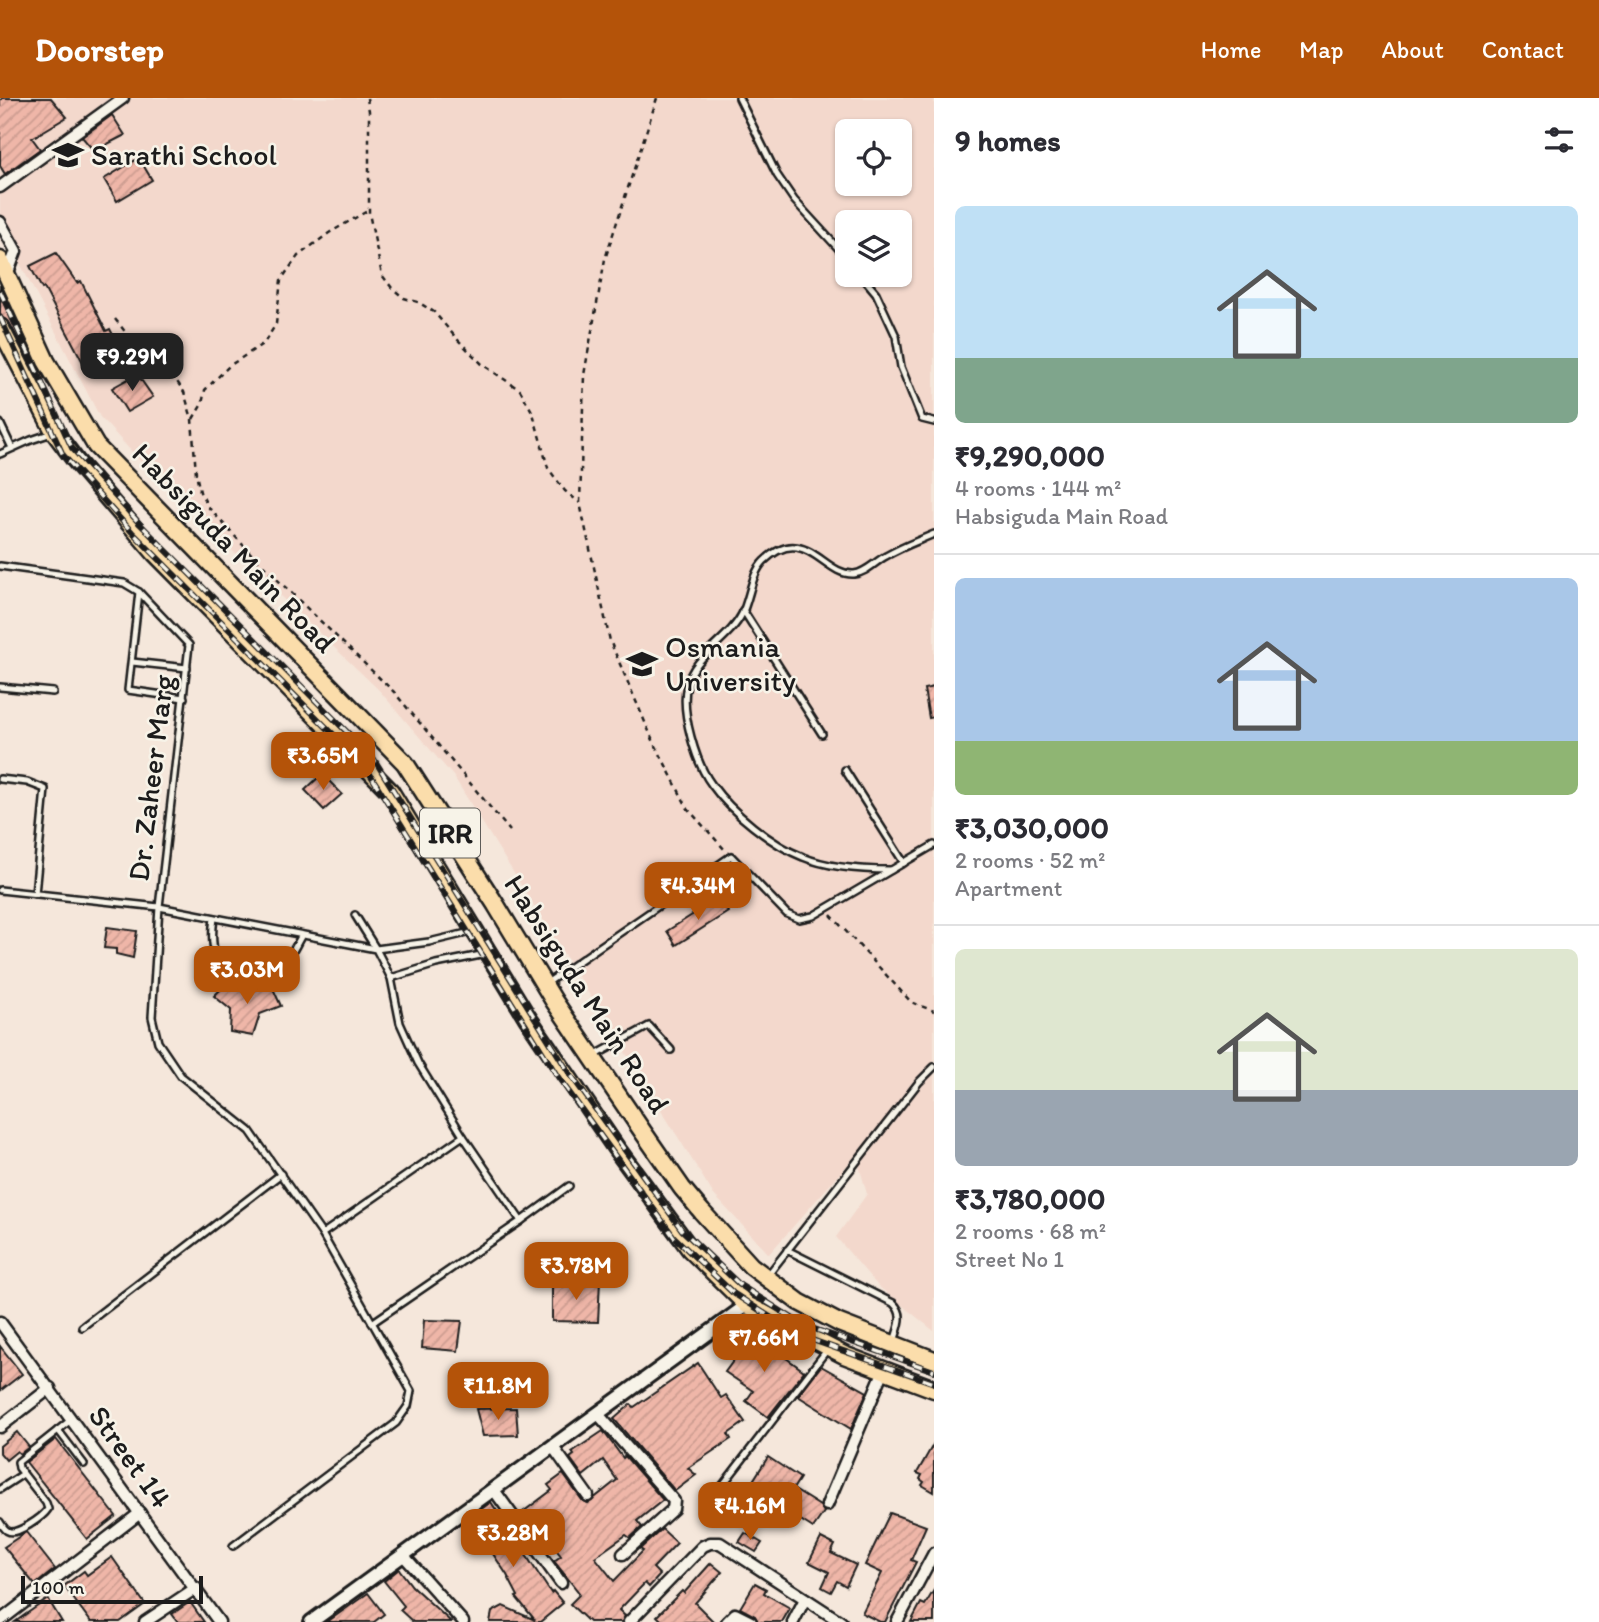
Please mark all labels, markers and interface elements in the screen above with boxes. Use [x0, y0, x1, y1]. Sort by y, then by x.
text: Doorstep [35, 30, 164, 69]
text: Home [1201, 35, 1261, 64]
text: Map [1299, 35, 1343, 64]
text: About [1381, 35, 1444, 64]
text: Contact [1482, 35, 1564, 64]
map controls [835, 119, 912, 287]
button: locate [835, 119, 912, 196]
icon: filters [1540, 121, 1578, 159]
text: 9 homes [955, 122, 1061, 159]
place label: Sarathi School [91, 136, 278, 173]
school or university icon: Sarathi School [51, 138, 85, 172]
button: layers [835, 210, 912, 287]
icon: home [1204, 251, 1330, 377]
pin: ₹9.29M [75, 334, 189, 393]
text: ₹9.29M [96, 342, 168, 370]
street label: Habsiguda Main Road [125, 435, 344, 660]
text: ₹9,290,000 [955, 437, 1105, 474]
text: 4 rooms · 144 m² [955, 474, 1121, 502]
text: Habsiguda Main Road [955, 502, 1168, 530]
icon: home [1204, 623, 1330, 749]
place label: Osmania University [665, 628, 796, 699]
school or university icon: Osmania University [625, 647, 659, 681]
street label: Dr. Zaheer Marg [119, 672, 182, 883]
pin: ₹3.65M [266, 732, 380, 792]
text: ₹3.65M [287, 741, 359, 769]
road number: IRR [420, 808, 480, 858]
text: ₹3,030,000 [955, 809, 1109, 846]
text: 2 rooms · 52 m² [955, 846, 1105, 874]
pin: ₹4.34M [641, 862, 755, 922]
street label: Habsiguda Main Road [496, 867, 679, 1120]
text: ₹4.34M [660, 871, 736, 899]
text: Apartment [955, 874, 1062, 902]
pin: ₹3.03M [190, 946, 304, 1006]
text: ₹3.03M [210, 955, 284, 983]
icon: home [1204, 994, 1330, 1120]
text: ₹3,780,000 [955, 1180, 1105, 1217]
text: 2 rooms · 68 m² [955, 1217, 1106, 1245]
pin: ₹3.78M [519, 1242, 633, 1302]
text: Street No 1 [955, 1245, 1064, 1273]
text: ₹3.78M [540, 1251, 612, 1279]
pin: ₹7.66M [707, 1314, 821, 1374]
text: ₹7.66M [729, 1323, 799, 1351]
pin: ₹11.8M [441, 1362, 555, 1422]
text: ₹11.8M [464, 1371, 532, 1399]
street label: Street 14 [81, 1398, 180, 1515]
pin: ₹4.16M [693, 1482, 807, 1542]
text: ₹4.16M [714, 1491, 786, 1519]
pin: ₹3.28M [456, 1510, 570, 1569]
text: ₹3.28M [477, 1518, 549, 1546]
scale bar [21, 1573, 203, 1605]
text: 100 m [32, 1576, 84, 1599]

